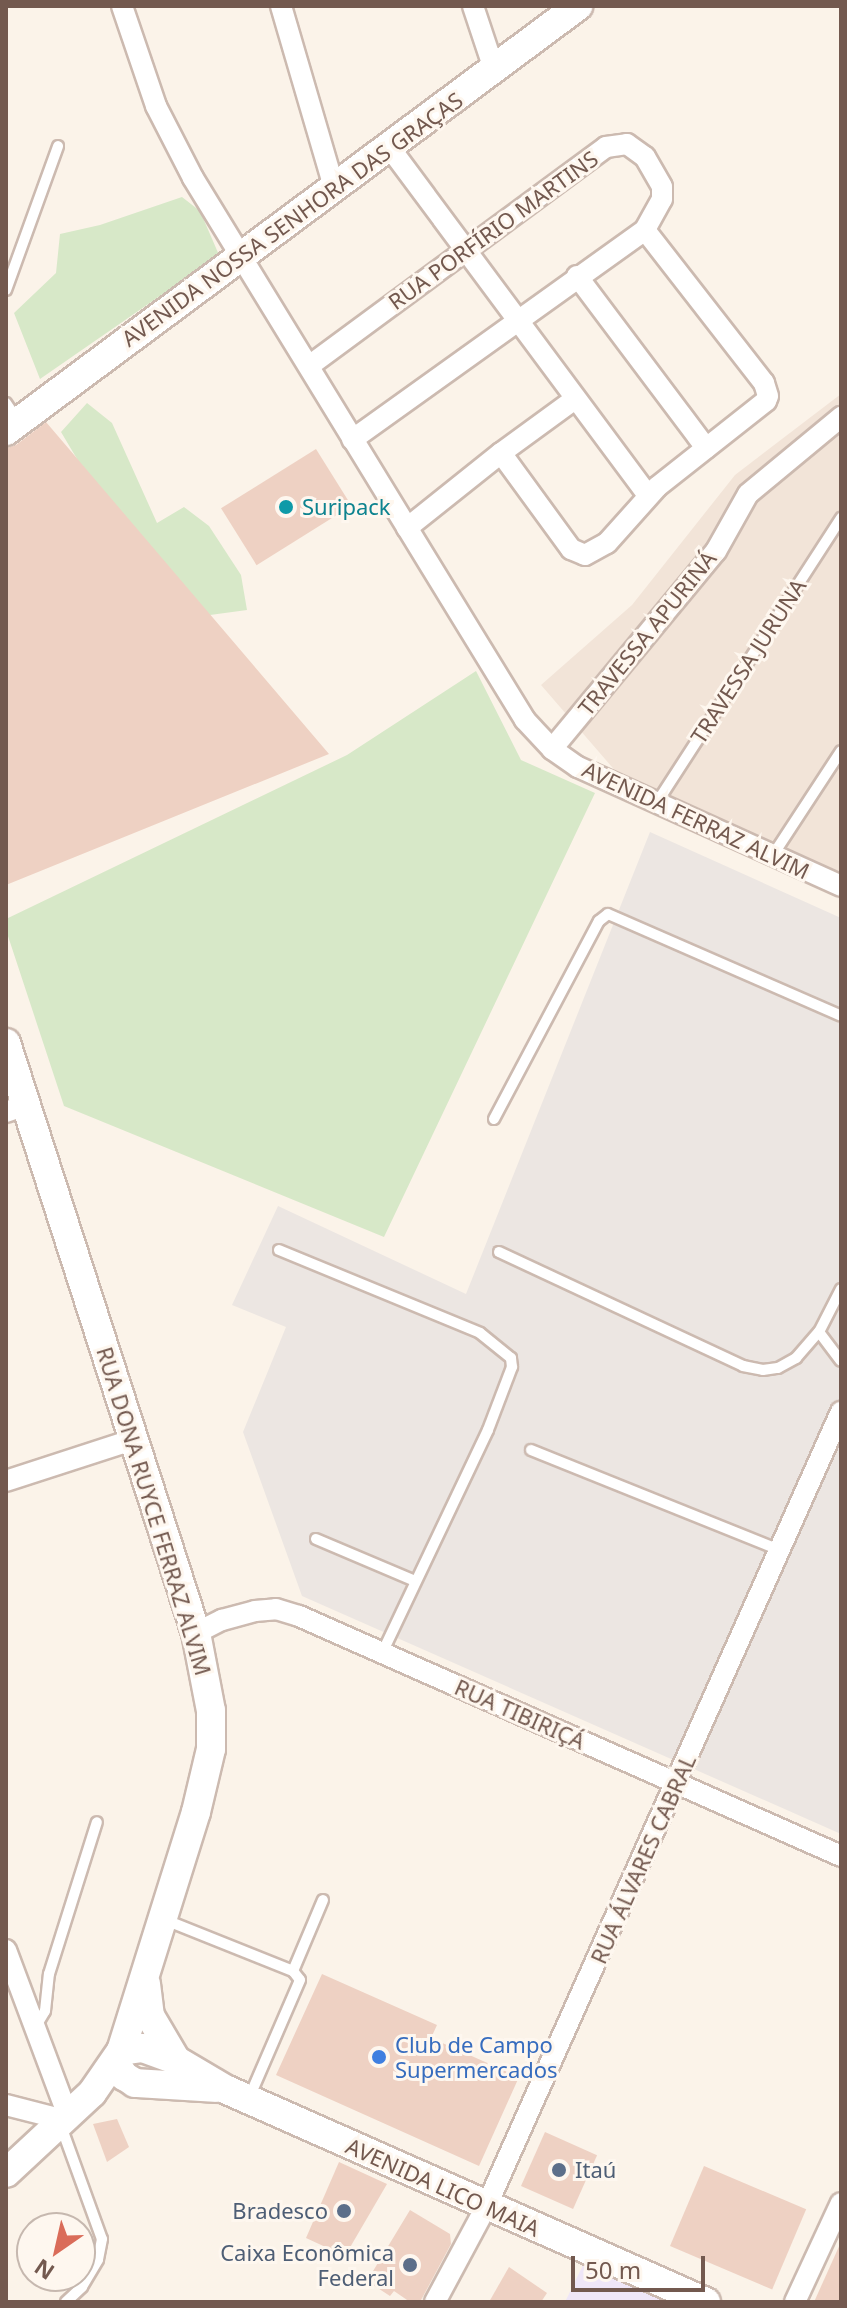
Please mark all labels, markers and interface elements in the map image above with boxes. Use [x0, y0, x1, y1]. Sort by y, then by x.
street label: AVENIDA NOSSA SENHORA DAS GRAÇAS [116, 86, 468, 352]
street label: RUA PORFÍRIO MARTINS [383, 145, 603, 315]
place label: Suripack [302, 494, 391, 520]
marker: Suripack [277, 498, 295, 516]
street label: TRAVESSA APURINÁ [573, 545, 721, 721]
street label: TRAVESSA JURUNA [685, 574, 811, 748]
street label: AVENIDA FERRAZ ALVIM [578, 756, 814, 884]
street label: RUA DONA RUYCE FERRAZ ALVIM [91, 1344, 217, 1678]
street label: RUA TIBIRIÇÁ [451, 1673, 589, 1755]
street label: RUA ÁLVARES CABRAL [585, 1750, 701, 1968]
place label: Club de Campo Supermercados [395, 2031, 558, 2082]
marker: Club de Campo Supermercados [370, 2048, 388, 2066]
street label: AVENIDA LICO MAIA [342, 2132, 544, 2242]
place label: Itaú [575, 2157, 616, 2183]
marker: Itaú [550, 2161, 568, 2179]
place label: Bradesco [232, 2198, 328, 2224]
marker: Bradesco [335, 2202, 353, 2220]
north arrow [16, 2212, 96, 2292]
place label: Caixa Econômica Federal [220, 2239, 394, 2290]
scale bar [575, 2240, 709, 2290]
text: N [28, 2253, 60, 2288]
text: 50 m [585, 2253, 641, 2286]
marker: Caixa Econômica Federal [401, 2256, 419, 2274]

